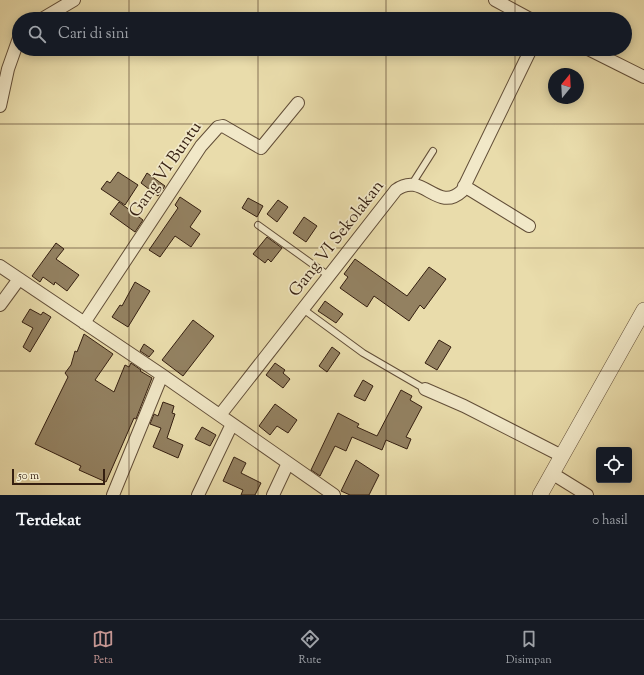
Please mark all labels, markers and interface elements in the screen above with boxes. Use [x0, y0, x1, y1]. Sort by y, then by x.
search box [12, 12, 632, 56]
icon: search [26, 23, 48, 45]
text: Cari di sini [58, 24, 129, 45]
north arrow [548, 68, 584, 104]
street label: Gang VI Buntu [124, 117, 208, 223]
street label: Gang VI Sekolakan [284, 176, 390, 302]
map controls [596, 447, 632, 483]
button: locate [596, 447, 632, 483]
scale bar [12, 467, 105, 486]
text: 50 m [18, 468, 39, 484]
text: Terdekat [16, 509, 81, 533]
text: 0 hasil [592, 512, 628, 530]
tab: Peta [92, 628, 114, 668]
tab: Rute [299, 628, 321, 668]
tab: Disimpan [506, 628, 552, 668]

